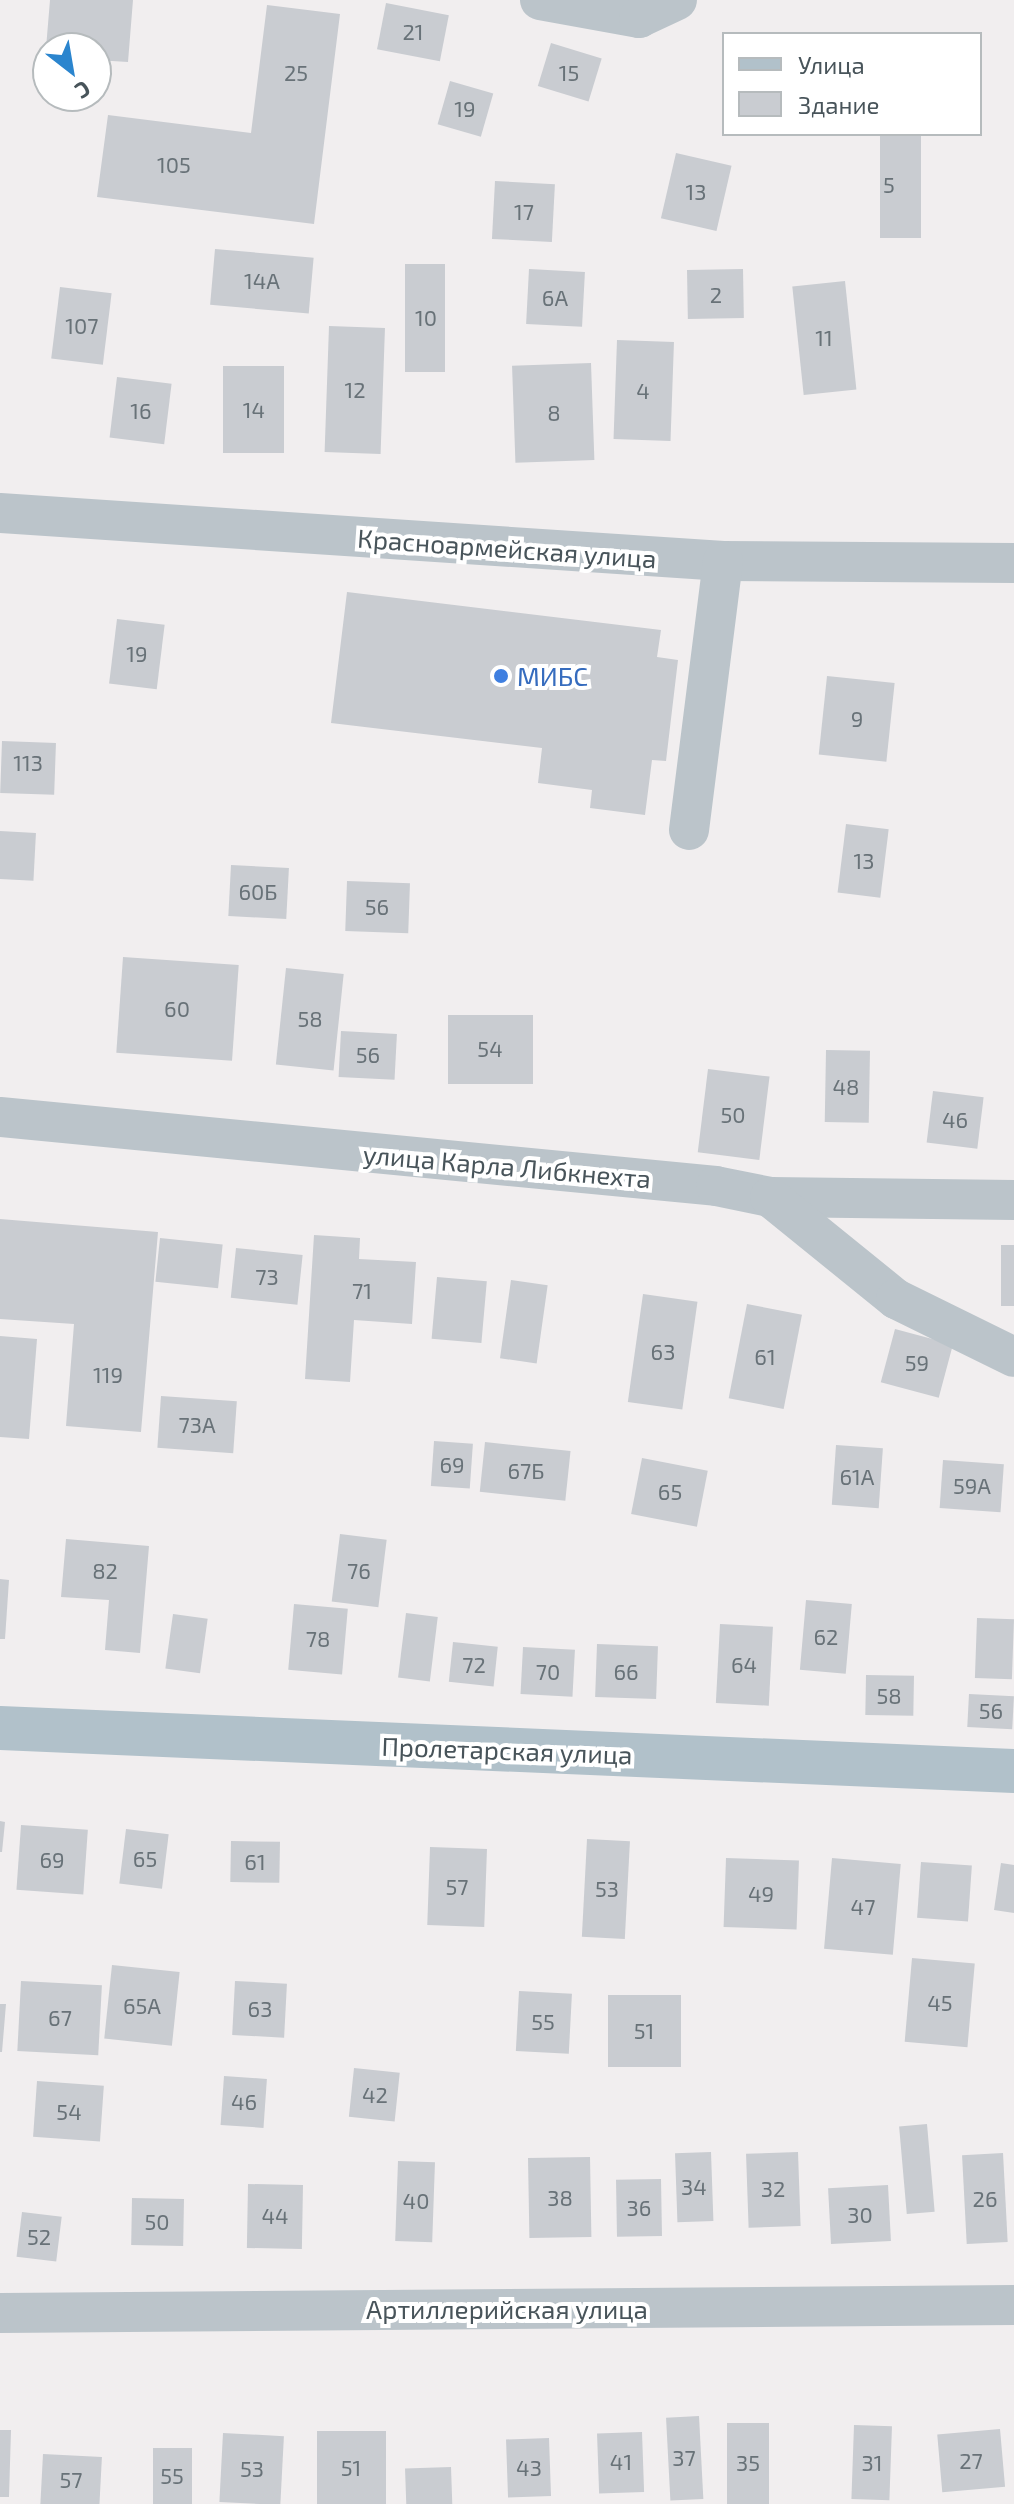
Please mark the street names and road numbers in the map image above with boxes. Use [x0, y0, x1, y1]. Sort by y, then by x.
street label: Красноармейская улица [356, 522, 658, 574]
street label: улица Карла Либкнехта [362, 1138, 652, 1194]
street label: Пролетарская улица [381, 1730, 633, 1770]
street label: Артиллерийская улица [366, 2293, 648, 2325]

